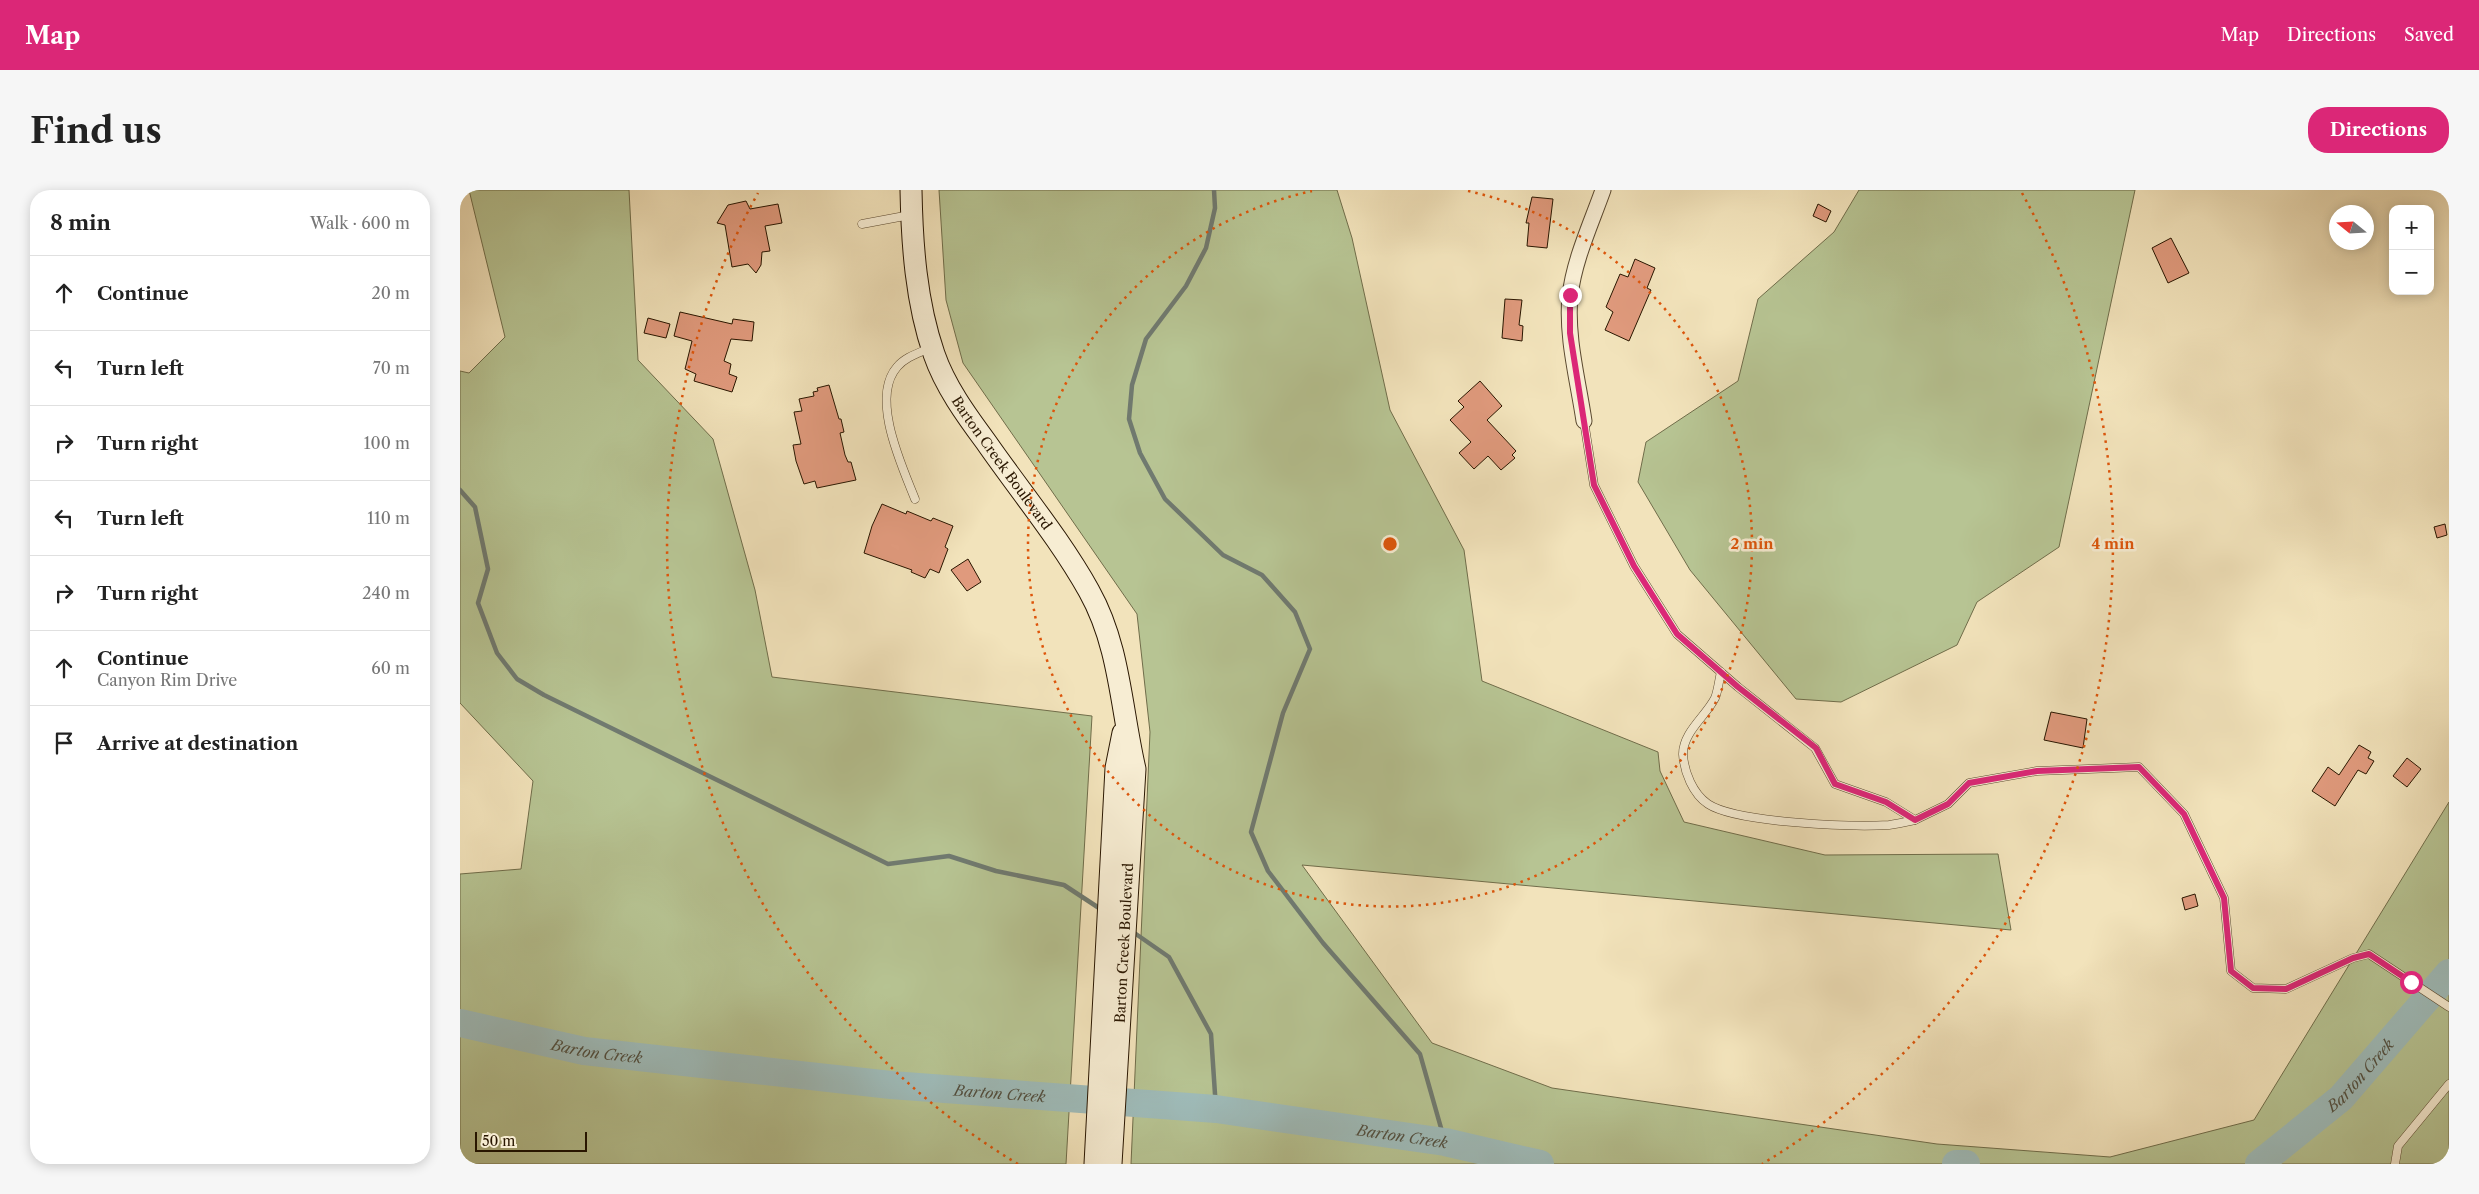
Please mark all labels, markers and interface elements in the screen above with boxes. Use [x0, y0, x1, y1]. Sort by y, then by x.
text: Map [25, 21, 80, 50]
text: Map [2220, 24, 2259, 46]
text: Directions [2287, 24, 2376, 46]
text: Saved [2404, 24, 2454, 46]
button: Directions [2308, 107, 2449, 153]
text: Find us [30, 109, 162, 152]
north arrow [2329, 205, 2374, 250]
map controls [2389, 205, 2434, 295]
button: + [2389, 205, 2434, 250]
text: 8 min [50, 210, 111, 235]
text: Walk · 600 m [310, 213, 410, 233]
button: − [2389, 250, 2434, 295]
icon: ahead [50, 279, 78, 307]
text: Continue [97, 282, 189, 305]
text: 20 m [371, 283, 410, 303]
route end [1559, 284, 1582, 307]
icon: left [50, 354, 78, 382]
text: Turn left [97, 357, 184, 380]
text: 70 m [373, 358, 410, 378]
street label: Barton Creek Boulevard [948, 393, 1056, 534]
icon: right [50, 429, 78, 457]
text: Turn right [97, 432, 198, 455]
text: 100 m [364, 433, 410, 453]
icon: left [50, 504, 78, 532]
text: Turn left [97, 507, 184, 530]
text: 110 m [367, 508, 410, 528]
text: 2 min [1730, 534, 1774, 553]
text: 4 min [2091, 534, 2135, 553]
centre of rings [1381, 535, 1399, 553]
icon: right [50, 579, 78, 607]
text: Turn right [97, 582, 198, 605]
text: 240 m [362, 583, 410, 603]
text: Continue [97, 647, 189, 670]
icon: ahead [50, 654, 78, 682]
text: 60 m [371, 658, 410, 678]
text: Canyon Rim Drive [97, 670, 237, 690]
icon: arrive [50, 729, 78, 757]
text: Arrive at destination [97, 732, 298, 755]
street label: Barton Creek Boulevard [1111, 862, 1137, 1024]
route start [2400, 971, 2423, 994]
water label: Barton Creek [549, 1034, 644, 1067]
water label: Barton Creek [2322, 1034, 2398, 1116]
water label: Barton Creek [952, 1080, 1046, 1106]
water label: Barton Creek [1354, 1120, 1449, 1152]
scale bar [475, 1129, 588, 1152]
text: 50 m [482, 1132, 515, 1150]

